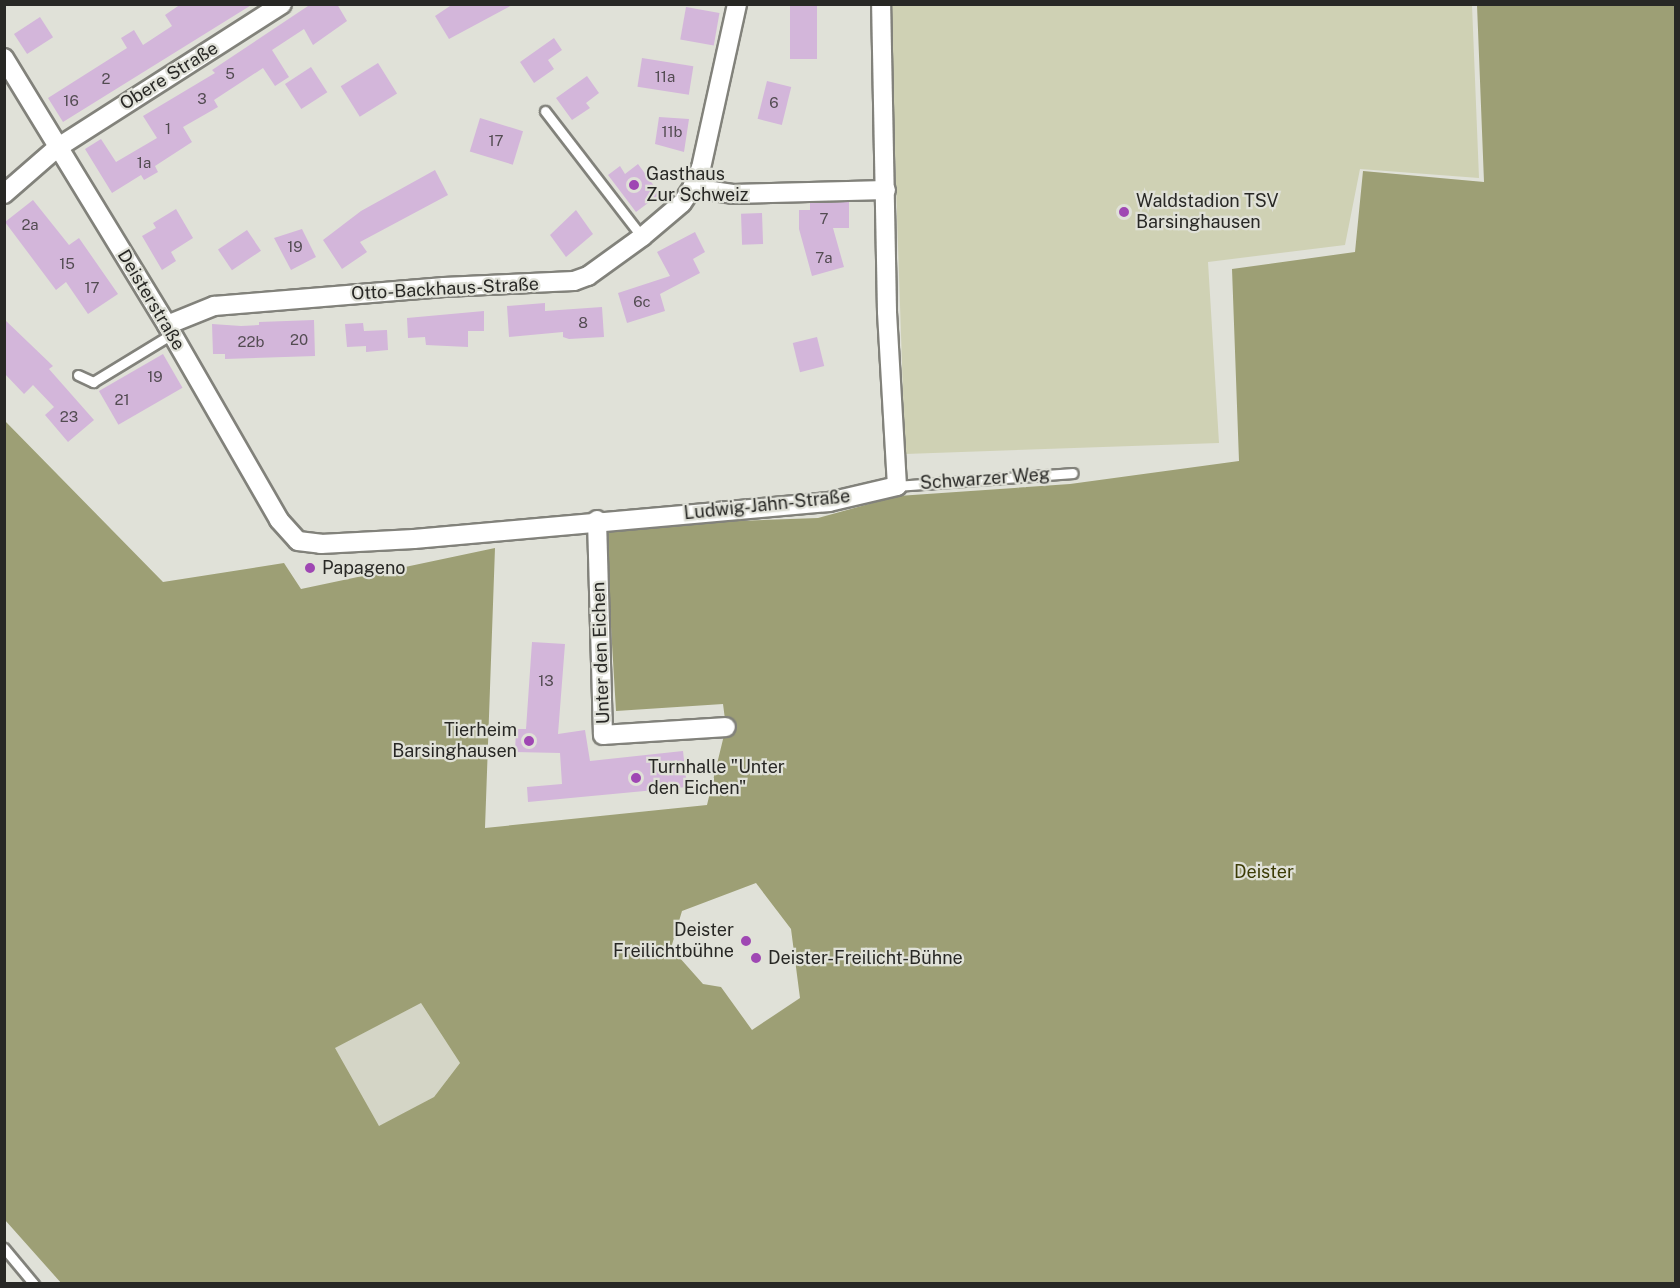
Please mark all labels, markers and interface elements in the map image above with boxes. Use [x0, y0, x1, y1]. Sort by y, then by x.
street label: Obere Straße [116, 37, 222, 115]
house number: 5 [225, 65, 235, 83]
house number: 11a [655, 68, 675, 86]
house number: 2 [102, 70, 110, 88]
house number: 3 [197, 90, 207, 108]
house number: 16 [63, 92, 79, 110]
house number: 6 [769, 94, 779, 112]
house number: 1 [165, 120, 171, 138]
house number: 11b [661, 123, 683, 141]
house number: 17 [488, 132, 504, 150]
house number: 1a [137, 154, 151, 172]
place label: Gasthaus Zur Schweiz [646, 164, 748, 207]
marker: Gasthaus Zur Schweiz [627, 178, 641, 192]
place label: Waldstadion TSV Barsinghausen [1136, 191, 1279, 234]
marker: Waldstadion TSV Barsinghausen [1117, 205, 1131, 219]
house number: 7 [819, 210, 829, 228]
house number: 2a [21, 216, 39, 234]
house number: 19 [287, 238, 303, 256]
street label: Deisterstraße [113, 246, 189, 354]
house number: 7a [815, 249, 833, 267]
house number: 15 [59, 255, 75, 273]
street label: Otto-Backhaus-Straße [351, 273, 539, 305]
house number: 17 [84, 279, 100, 297]
house number: 6c [633, 293, 651, 311]
house number: 8 [578, 314, 588, 332]
house number: 20 [290, 331, 308, 349]
house number: 22b [238, 333, 264, 351]
house number: 19 [147, 368, 163, 386]
house number: 21 [114, 391, 130, 409]
house number: 23 [60, 408, 78, 426]
street label: Schwarzer Weg [919, 464, 1051, 494]
street label: Ludwig-Jahn-Straße [683, 486, 851, 524]
place label: Papageno [322, 557, 405, 579]
marker: Papageno [303, 561, 317, 575]
street label: Unter den Eichen [588, 581, 614, 725]
house number: 13 [538, 672, 554, 690]
place label: Tierheim Barsinghausen [392, 720, 517, 762]
marker: Tierheim Barsinghausen [522, 734, 536, 748]
place label: Turnhalle "Unter den Eichen" [648, 757, 785, 800]
marker: Turnhalle "Unter den Eichen" [629, 771, 643, 785]
park label: Deister [1234, 861, 1294, 883]
place label: Deister Freilichtbühne [613, 920, 734, 962]
marker: Deister Freilichtbühne [739, 934, 753, 948]
place label: Deister-Freilicht-Bühne [768, 947, 963, 969]
marker: Deister-Freilicht-Bühne [749, 951, 763, 965]

